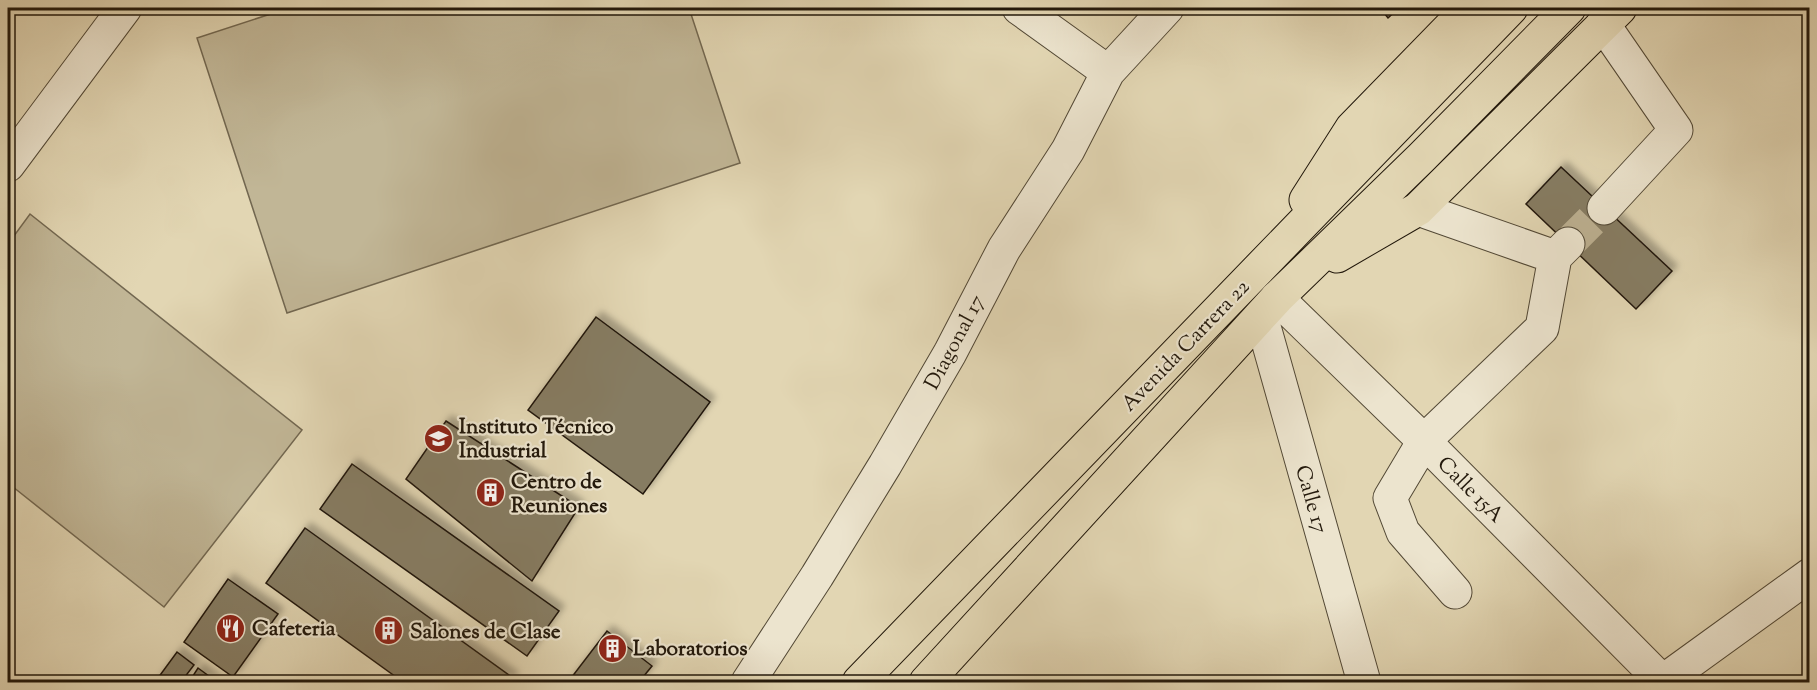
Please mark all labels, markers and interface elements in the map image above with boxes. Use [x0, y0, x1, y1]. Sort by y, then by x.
street label: Avenida Carrera 22 [1115, 273, 1258, 419]
street label: Diagonal 17 [918, 290, 994, 396]
place label: Instituto Técnico Industrial [459, 413, 614, 467]
school or university icon: Instituto Técnico Industrial [422, 422, 454, 454]
street label: Calle 15A [1429, 450, 1510, 531]
street label: Calle 17 [1286, 462, 1334, 538]
place label: Centro de Reuniones [511, 468, 607, 522]
building icon: Centro de Reuniones [474, 477, 506, 509]
restaurant icon: Cafeteria [215, 612, 247, 644]
place label: Cafeteria [252, 615, 336, 645]
building icon: Salones de Clase [373, 615, 405, 647]
place label: Salones de Clase [410, 618, 561, 648]
building icon: Laboratorios [596, 632, 628, 664]
place label: Laboratorios [633, 635, 748, 665]

